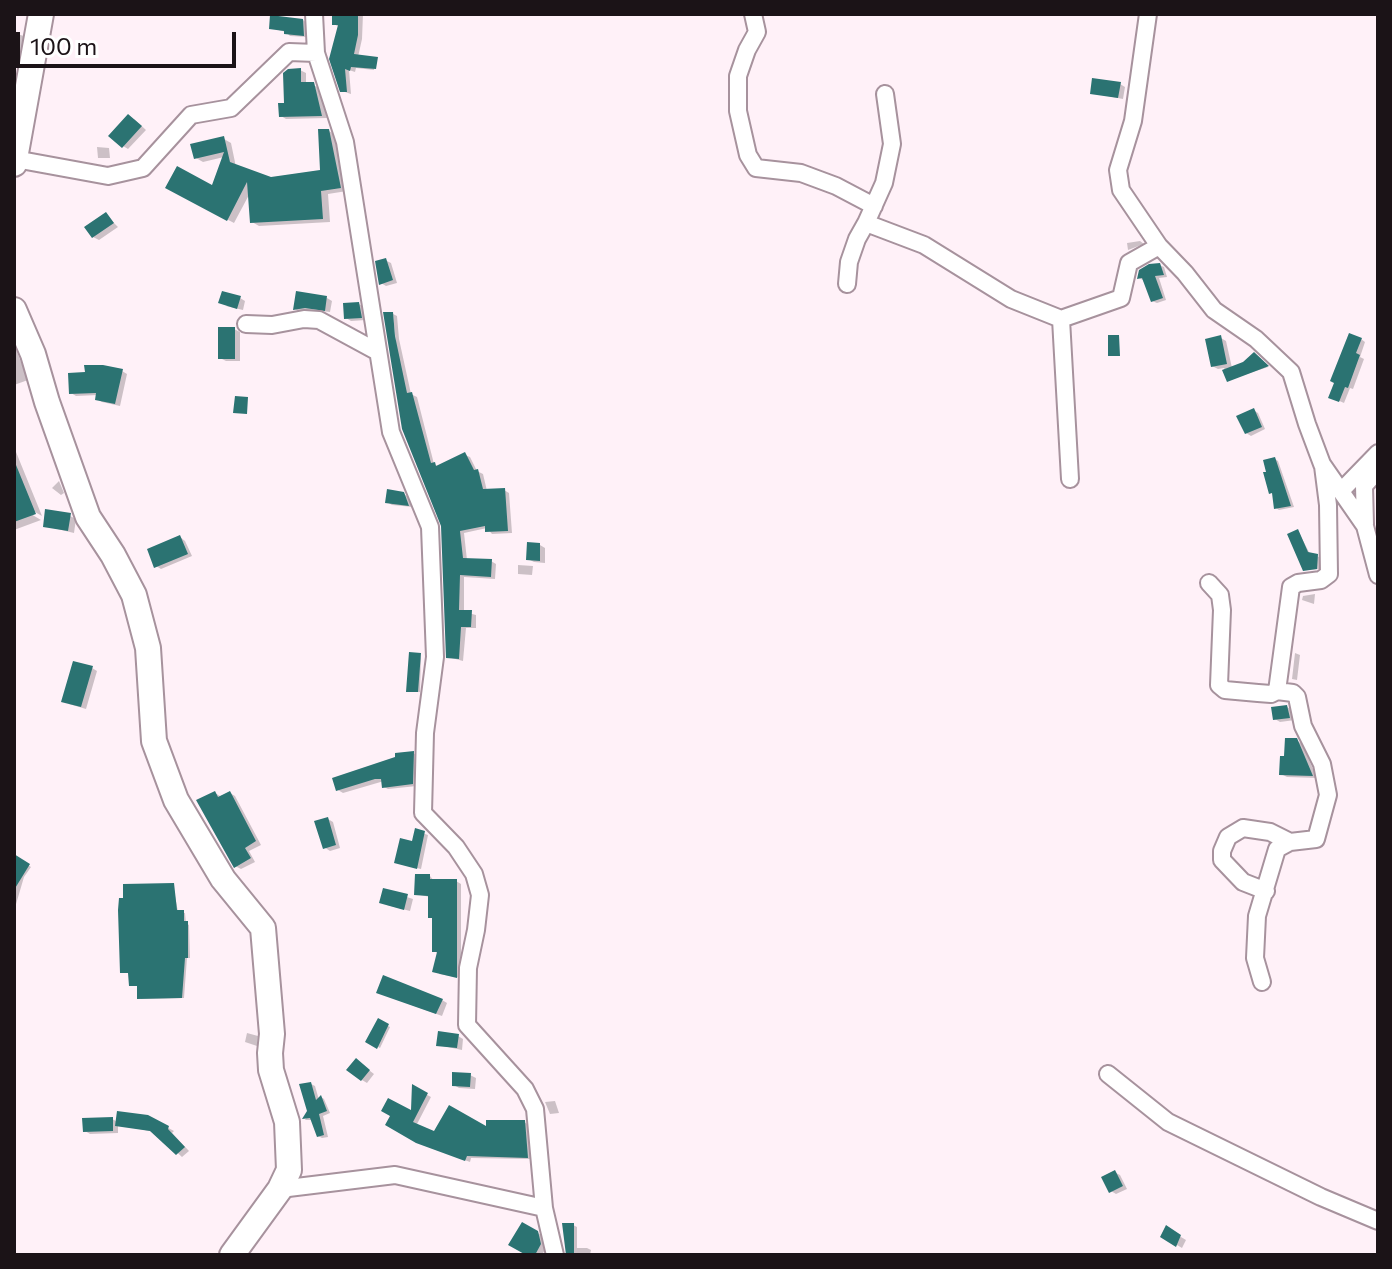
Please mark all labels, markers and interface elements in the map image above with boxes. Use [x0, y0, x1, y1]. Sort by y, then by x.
scale bar [20, 16, 240, 66]
text: 100 m [30, 31, 97, 60]

